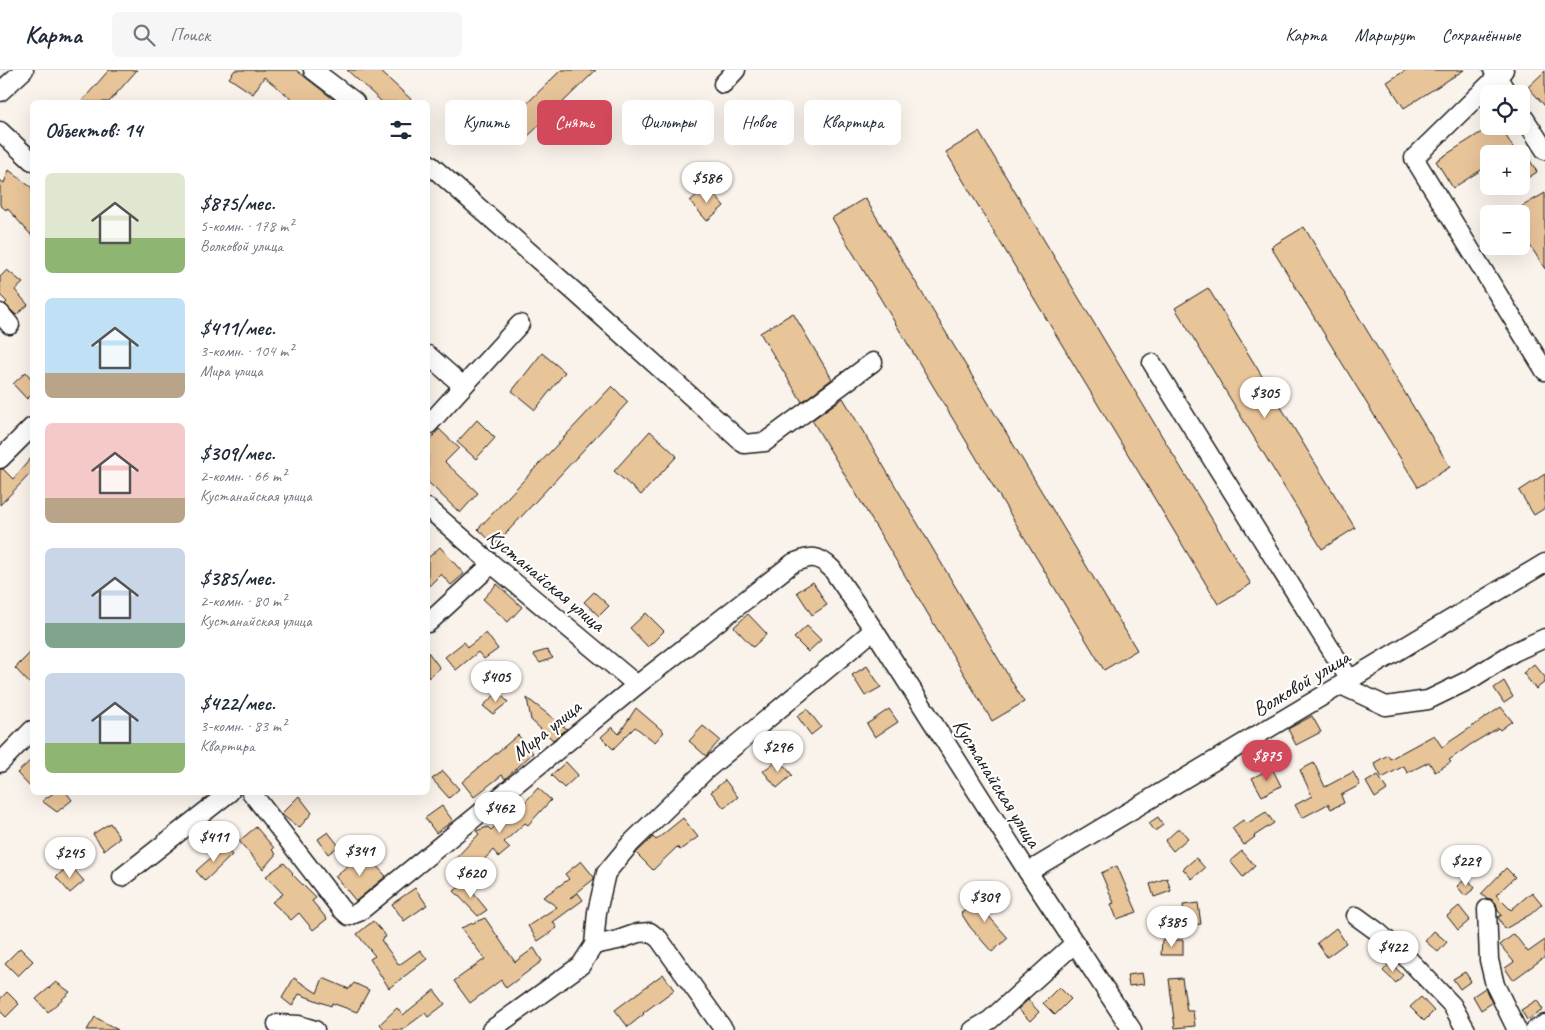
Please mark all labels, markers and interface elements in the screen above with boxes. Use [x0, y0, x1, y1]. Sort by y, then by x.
search box [112, 12, 462, 57]
text: Карта [25, 20, 82, 50]
icon: search [130, 21, 158, 49]
text: Поиск [170, 23, 210, 47]
text: Карта [1285, 24, 1326, 46]
text: Маршрут [1354, 24, 1414, 46]
text: Сохранённые [1442, 24, 1520, 46]
map controls [1480, 85, 1530, 255]
button: locate [1480, 85, 1530, 135]
chip: Купить [445, 100, 527, 145]
chip: Снять [537, 100, 612, 145]
chip: Фильтры [622, 100, 714, 145]
chip: Новое [724, 100, 794, 145]
chip: Квартира [804, 100, 901, 145]
icon: filters [387, 116, 415, 144]
text: Объектов: 14 [45, 117, 142, 143]
button: + [1480, 145, 1530, 195]
pin: $586 [677, 162, 737, 204]
text: $586 [693, 168, 721, 188]
text: $875/мес. [200, 190, 275, 216]
icon: home [85, 193, 145, 253]
button: − [1480, 205, 1530, 255]
text: 5-комн. · 178 m² [200, 216, 293, 236]
text: Волковой улица [200, 236, 283, 256]
text: $411/мес. [200, 315, 275, 341]
icon: home [85, 318, 145, 378]
text: 3-комн. · 104 m² [200, 341, 293, 361]
text: Мира улица [200, 361, 263, 381]
pin: $305 [1235, 376, 1295, 419]
text: $305 [1251, 383, 1279, 403]
text: $309/мес. [200, 440, 275, 466]
icon: home [85, 443, 145, 503]
text: 2-комн. · 66 m² [200, 466, 286, 486]
text: Кустанайская улица [200, 486, 312, 506]
street label: Кустанайская улица [482, 523, 612, 638]
text: $385/мес. [200, 565, 275, 591]
icon: home [85, 568, 145, 628]
text: 2-комн. · 80 m² [200, 591, 286, 611]
text: Кустанайская улица [200, 611, 312, 631]
street label: Волковой улица [1248, 643, 1356, 722]
pin: $405 [466, 660, 526, 703]
text: $405 [482, 667, 510, 687]
text: $422/мес. [200, 690, 275, 716]
icon: home [85, 693, 145, 753]
street label: Мира улица [506, 693, 587, 766]
street label: Кустанайская улица [947, 714, 1048, 853]
text: 3-комн. · 83 m² [200, 716, 286, 736]
pin: $296 [748, 730, 808, 773]
text: Квартира [200, 736, 255, 756]
text: $296 [764, 737, 792, 757]
pin: $875 [1237, 740, 1297, 782]
text: $875 [1253, 746, 1281, 766]
pin: $462 [470, 792, 530, 834]
text: $462 [485, 798, 515, 818]
pin: $411 [184, 820, 244, 863]
text: $411 [200, 827, 228, 847]
pin: $341 [330, 834, 390, 877]
pin: $245 [40, 836, 100, 879]
text: $341 [346, 841, 374, 861]
text: $245 [56, 843, 84, 863]
pin: $229 [1436, 844, 1496, 887]
text: $229 [1452, 851, 1480, 871]
pin: $620 [441, 856, 501, 899]
text: $620 [456, 863, 486, 883]
pin: $309 [955, 880, 1015, 923]
text: $309 [971, 887, 999, 907]
pin: $385 [1142, 906, 1202, 948]
text: $385 [1158, 912, 1186, 932]
pin: $422 [1363, 930, 1423, 973]
text: $422 [1379, 937, 1407, 957]

